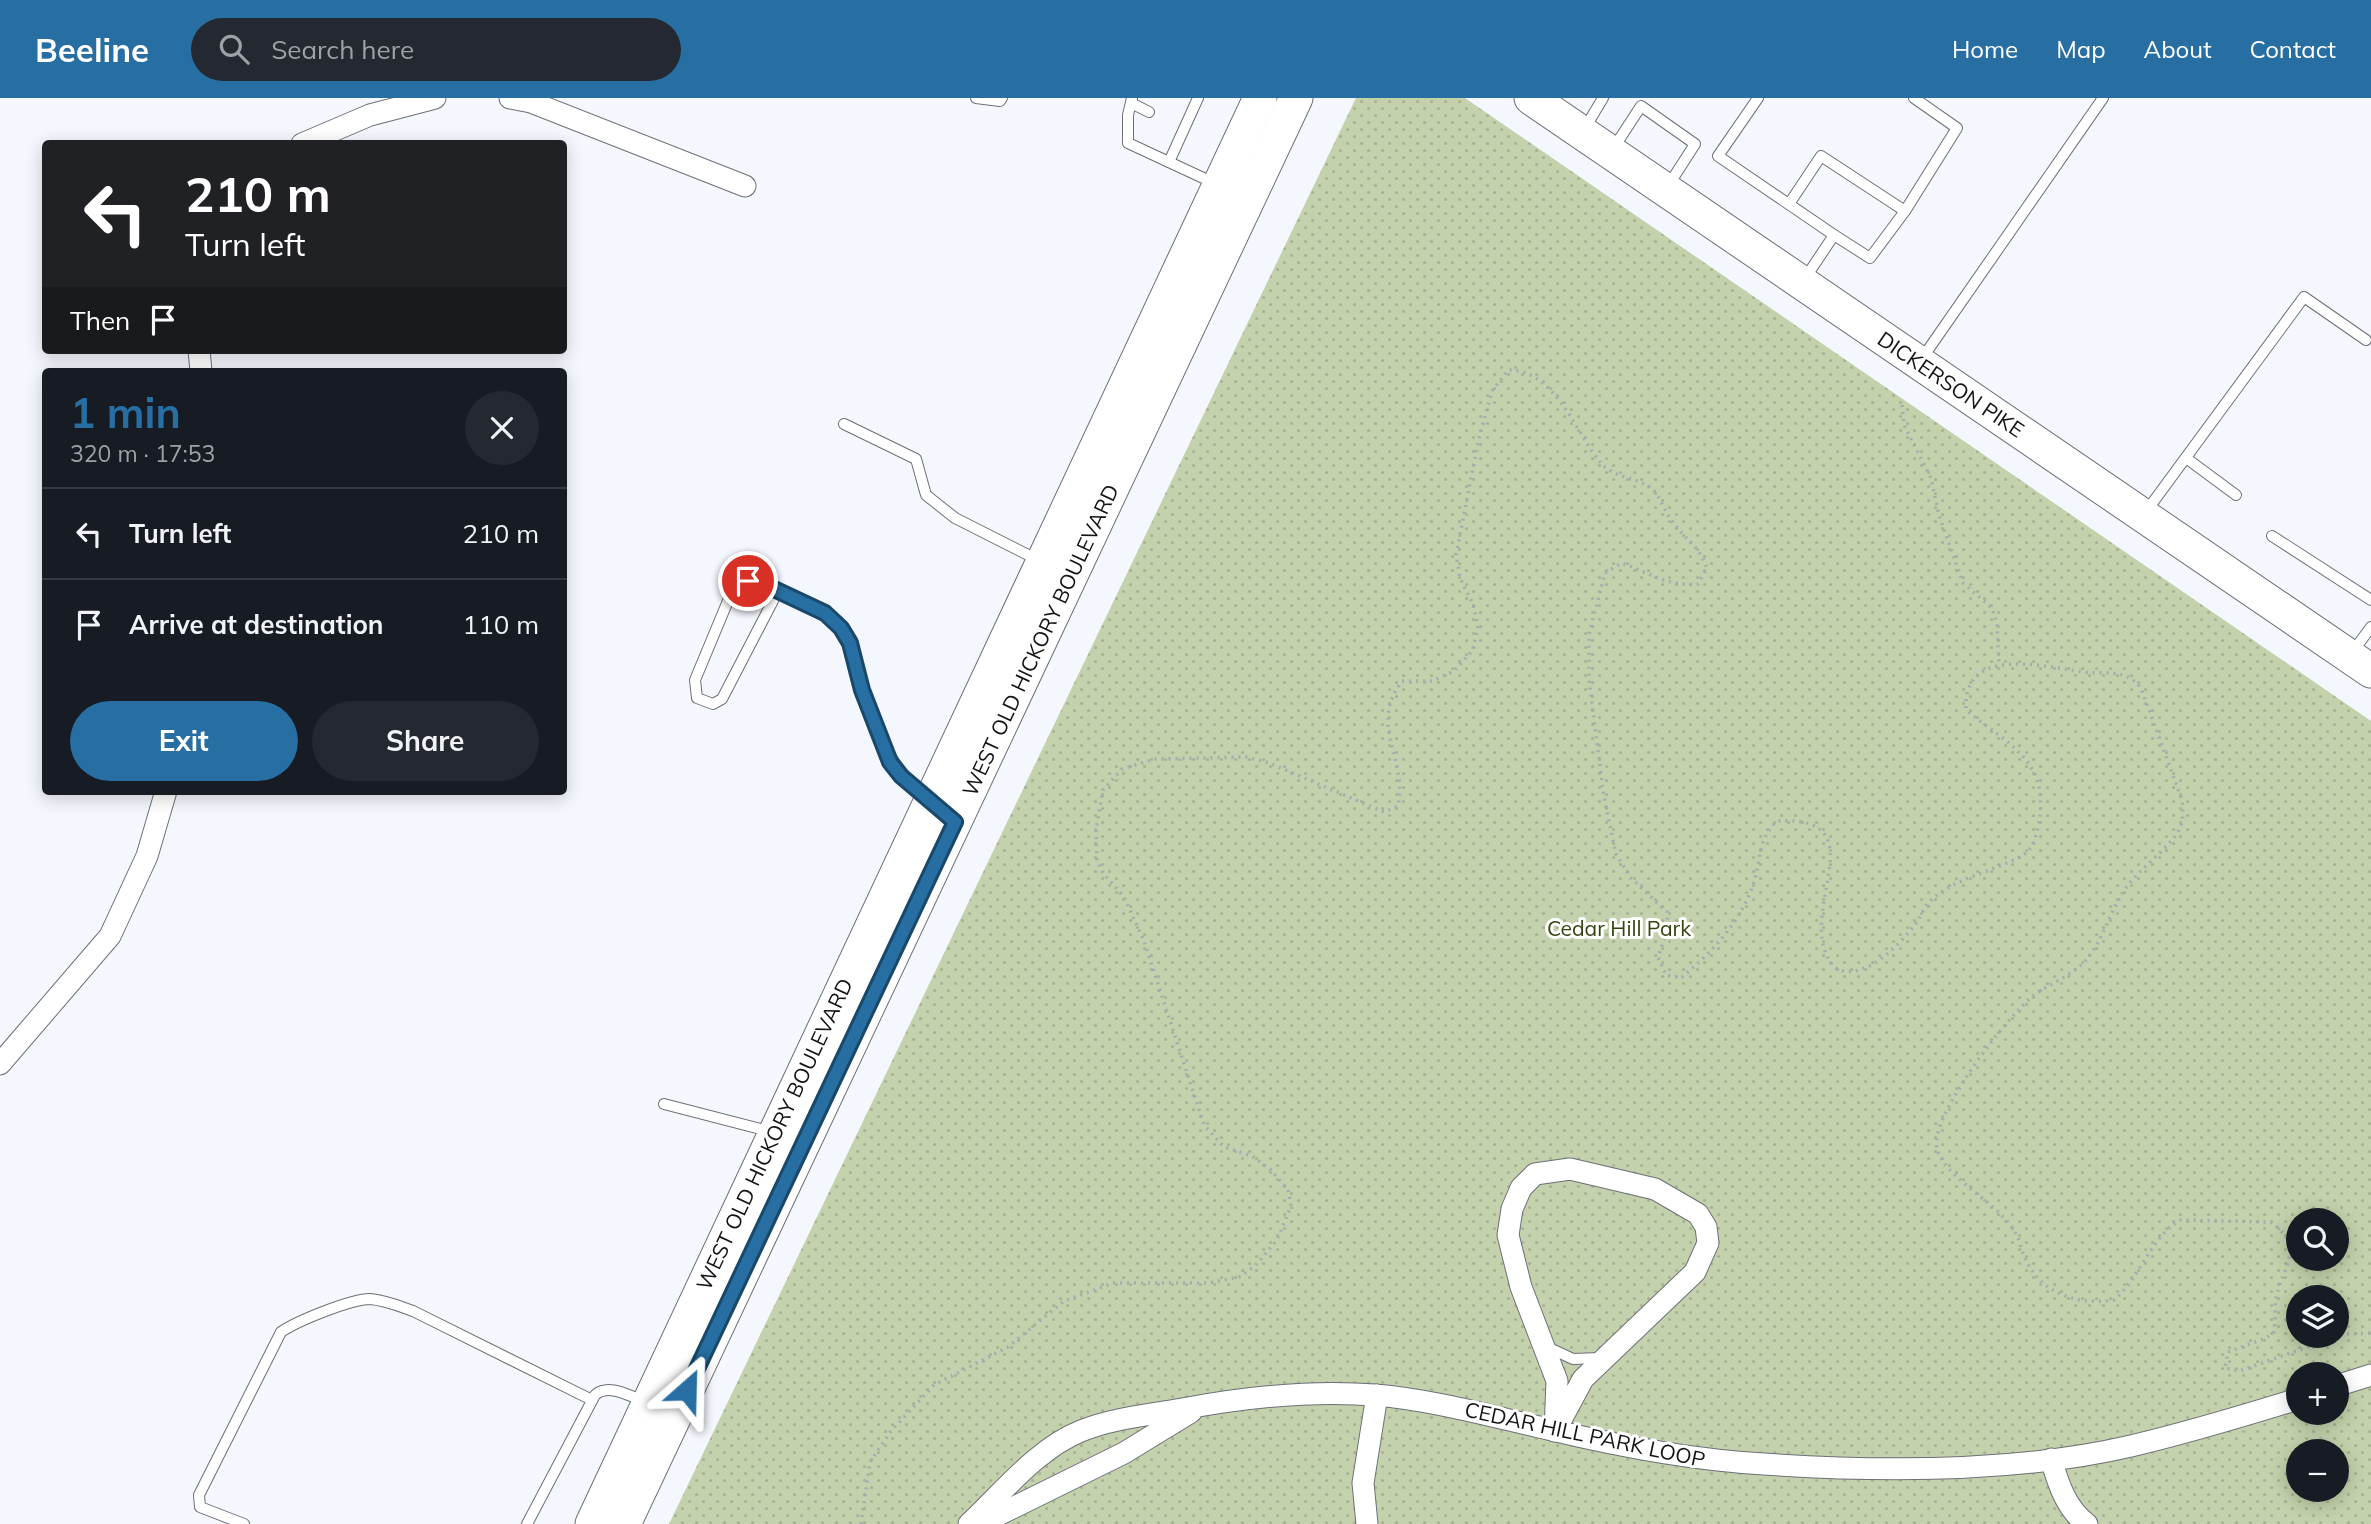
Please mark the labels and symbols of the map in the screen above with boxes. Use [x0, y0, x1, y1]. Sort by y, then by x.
street label: DICKERSON PIKE [1873, 325, 2029, 443]
street label: WEST OLD HICKORY BOULEVARD [956, 480, 1124, 800]
pin [718, 551, 778, 611]
park label: Cedar Hill Park [1547, 915, 1691, 941]
street label: WEST OLD HICKORY BOULEVARD [690, 974, 858, 1294]
position arrow [650, 1353, 724, 1427]
street label: CEDAR HILL PARK LOOP [1462, 1396, 1708, 1472]

